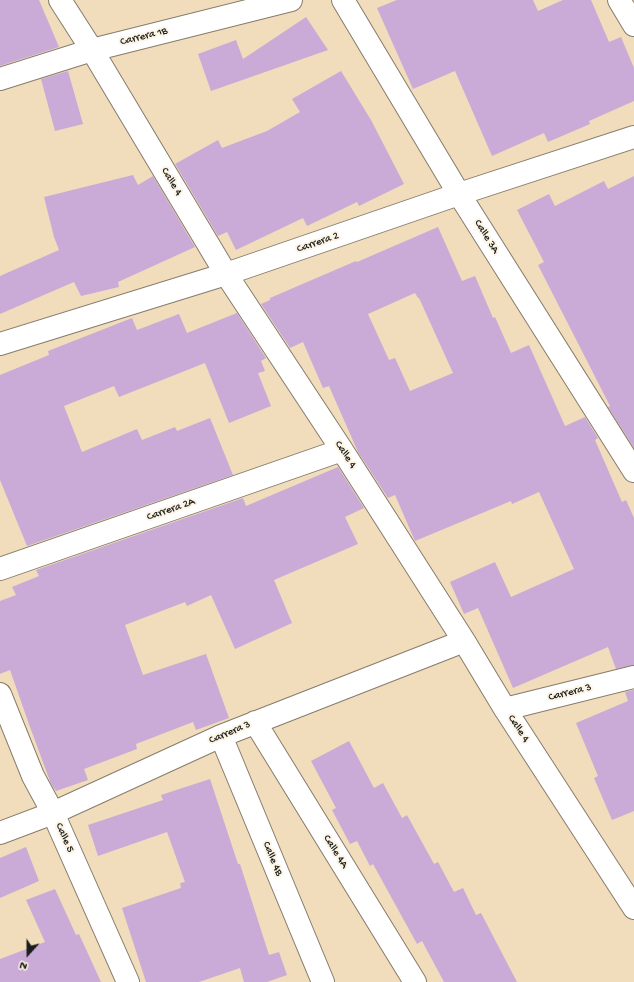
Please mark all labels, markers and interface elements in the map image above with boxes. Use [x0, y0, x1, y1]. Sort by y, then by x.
street label: Carrera 1B [119, 25, 169, 49]
street label: Calle 4 [158, 166, 184, 198]
street label: Calle 3A [470, 218, 502, 256]
street label: Carrera 2 [295, 230, 341, 256]
street label: Calle 4 [331, 439, 359, 471]
street label: Carrera 2A [145, 496, 197, 524]
street label: Carrera 3 [547, 681, 593, 705]
street label: Calle 4 [504, 713, 532, 745]
street label: Carrera 3 [207, 718, 253, 748]
street label: Calle 5 [52, 821, 76, 855]
street label: Calle 4A [320, 833, 350, 871]
street label: Calle 4B [259, 840, 285, 878]
north arrow [8, 934, 48, 974]
text: N [18, 958, 29, 972]

